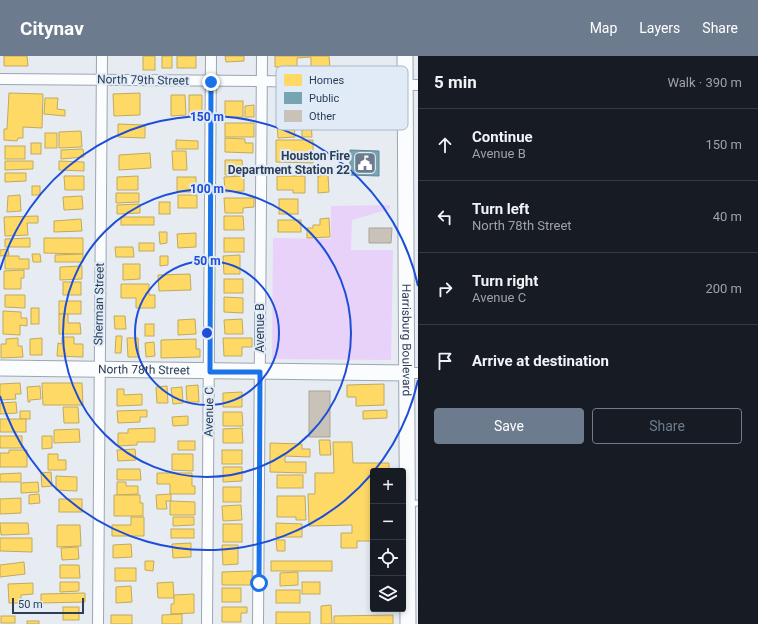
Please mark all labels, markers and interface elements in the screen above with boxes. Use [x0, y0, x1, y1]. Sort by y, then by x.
text: Citynav [20, 17, 84, 40]
text: Map [590, 20, 617, 36]
text: Layers [639, 20, 680, 36]
text: Share [702, 20, 738, 36]
legend [276, 66, 408, 130]
street label: North 79th Street [97, 72, 189, 88]
text: 5 min [434, 72, 477, 92]
route end [202, 73, 220, 91]
text: Homes [309, 74, 345, 87]
text: Walk · 390 m [667, 75, 742, 90]
text: Public [309, 92, 340, 105]
text: 150 m [190, 110, 224, 124]
text: Other [309, 110, 336, 123]
text: Continue [472, 128, 533, 146]
icon: ahead [434, 134, 456, 156]
text: 150 m [705, 137, 742, 152]
text: Avenue B [472, 146, 526, 161]
place label: Houston Fire Department Station 22 [228, 149, 351, 177]
public building icon: Houston Fire Department Station 22 [352, 150, 378, 176]
text: 100 m [190, 182, 224, 196]
text: Turn left [472, 200, 529, 218]
icon: left [434, 206, 456, 228]
text: 40 m [713, 209, 742, 224]
text: North 78th Street [472, 218, 572, 233]
text: 50 m [193, 254, 221, 268]
street label: Sherman Street [91, 263, 107, 345]
text: Turn right [472, 272, 538, 290]
icon: right [434, 278, 456, 300]
text: 200 m [705, 281, 742, 296]
street label: Harrisburg Boulevard [399, 284, 414, 396]
text: Avenue C [472, 290, 526, 305]
street label: Avenue B [253, 303, 267, 353]
centre of rings [200, 326, 214, 340]
icon: arrive [434, 350, 456, 372]
text: Arrive at destination [472, 352, 609, 370]
street label: North 78th Street [98, 362, 190, 377]
street label: Avenue C [202, 387, 216, 437]
button: Save [434, 408, 584, 444]
button: Share [592, 408, 742, 444]
map controls [370, 468, 406, 612]
button: + [370, 468, 406, 504]
button: − [370, 504, 406, 540]
button: locate [370, 540, 406, 576]
route start [250, 574, 268, 592]
button: layers [370, 576, 406, 612]
scale bar [12, 596, 84, 615]
text: 50 m [18, 598, 43, 611]

